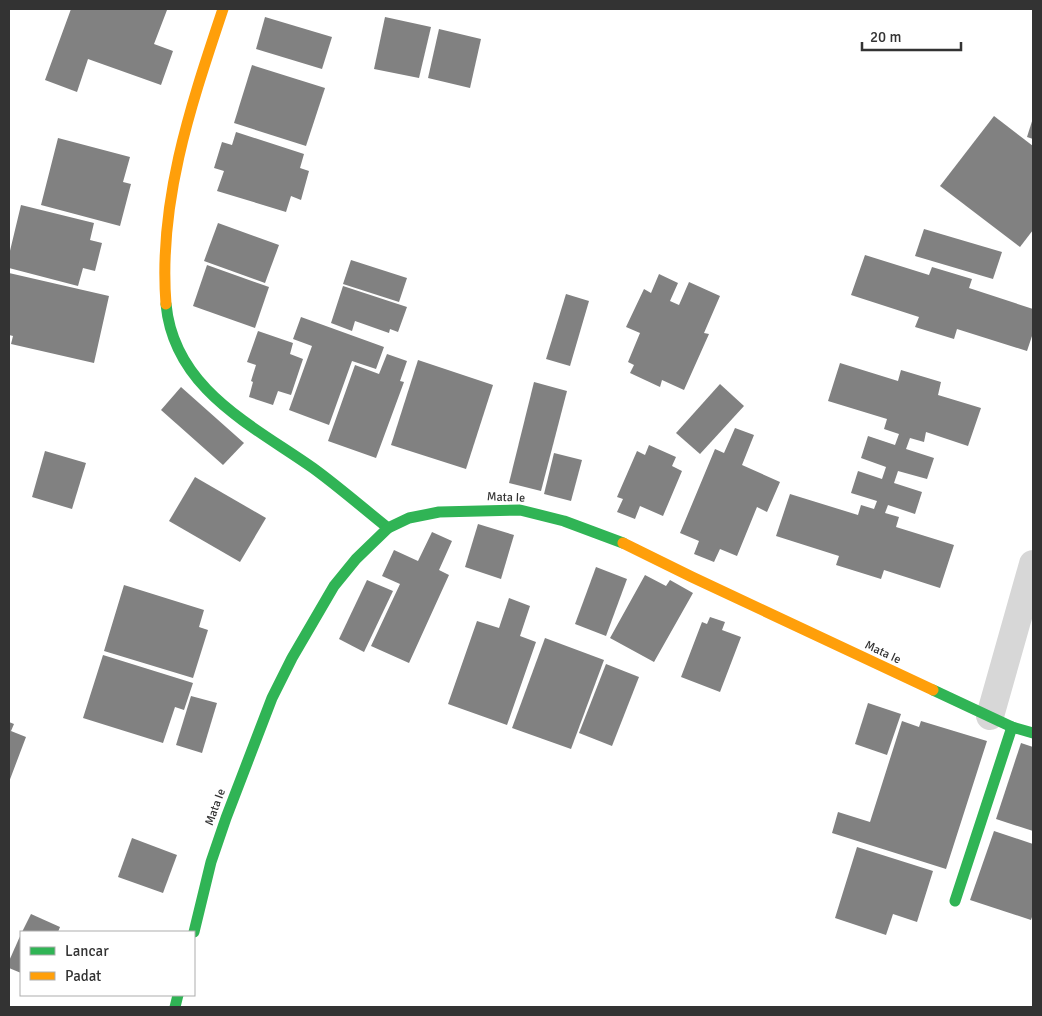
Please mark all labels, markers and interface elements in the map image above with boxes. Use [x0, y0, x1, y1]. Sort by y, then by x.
scale bar [862, 20, 961, 52]
text: 20 m [870, 28, 901, 46]
street label: Mata Ie [487, 489, 525, 506]
street label: Mata Ie [862, 638, 903, 667]
street label: Mata Ie [202, 787, 229, 828]
legend [20, 931, 195, 996]
text: Lancar [65, 942, 109, 960]
text: Padat [65, 967, 101, 985]

